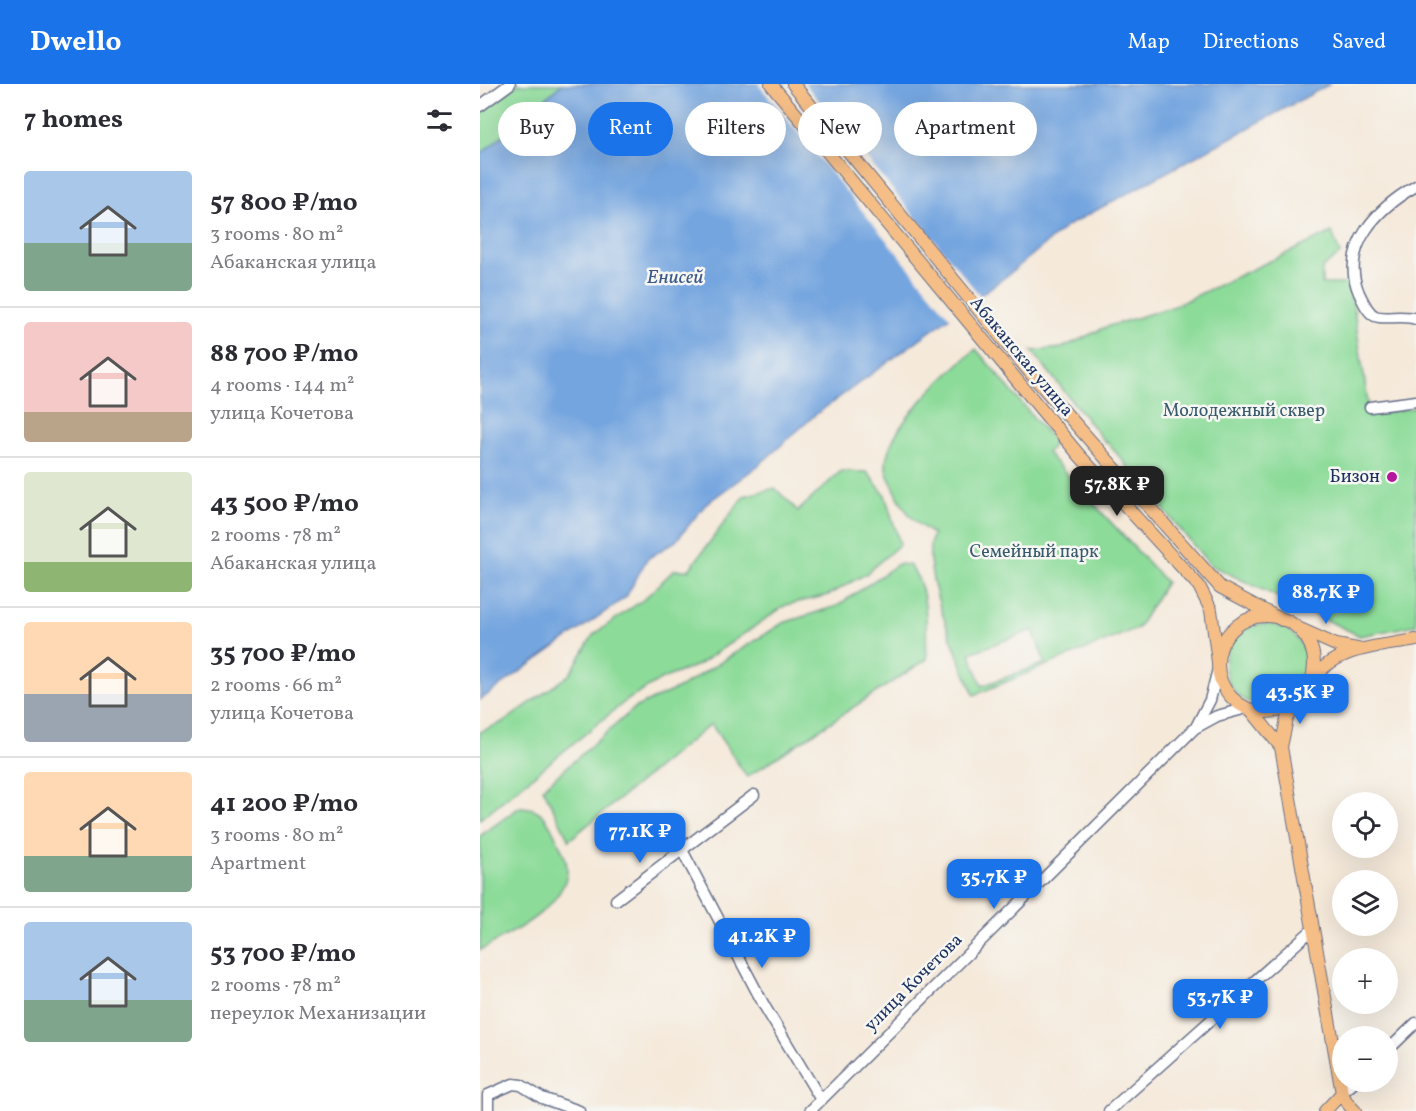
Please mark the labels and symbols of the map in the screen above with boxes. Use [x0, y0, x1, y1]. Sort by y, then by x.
water label: Енисей [646, 264, 704, 292]
street label: Абаканская улица [963, 292, 1079, 422]
park label: Молодежный сквер [1163, 399, 1325, 424]
place label: Бизон [1330, 465, 1380, 490]
pin: 57.8K ₽ [1062, 466, 1172, 517]
marker: Бизон [1385, 470, 1399, 484]
park label: Семейный парк [969, 540, 1099, 565]
pin: 88.7K ₽ [1271, 574, 1381, 625]
pin: 43.5K ₽ [1245, 674, 1355, 725]
pin: 77.1K ₽ [585, 813, 695, 864]
pin: 35.7K ₽ [939, 859, 1049, 910]
pin: 41.2K ₽ [707, 918, 817, 969]
street label: улица Кочетова [859, 928, 969, 1038]
pin: 53.7K ₽ [1165, 979, 1275, 1030]

